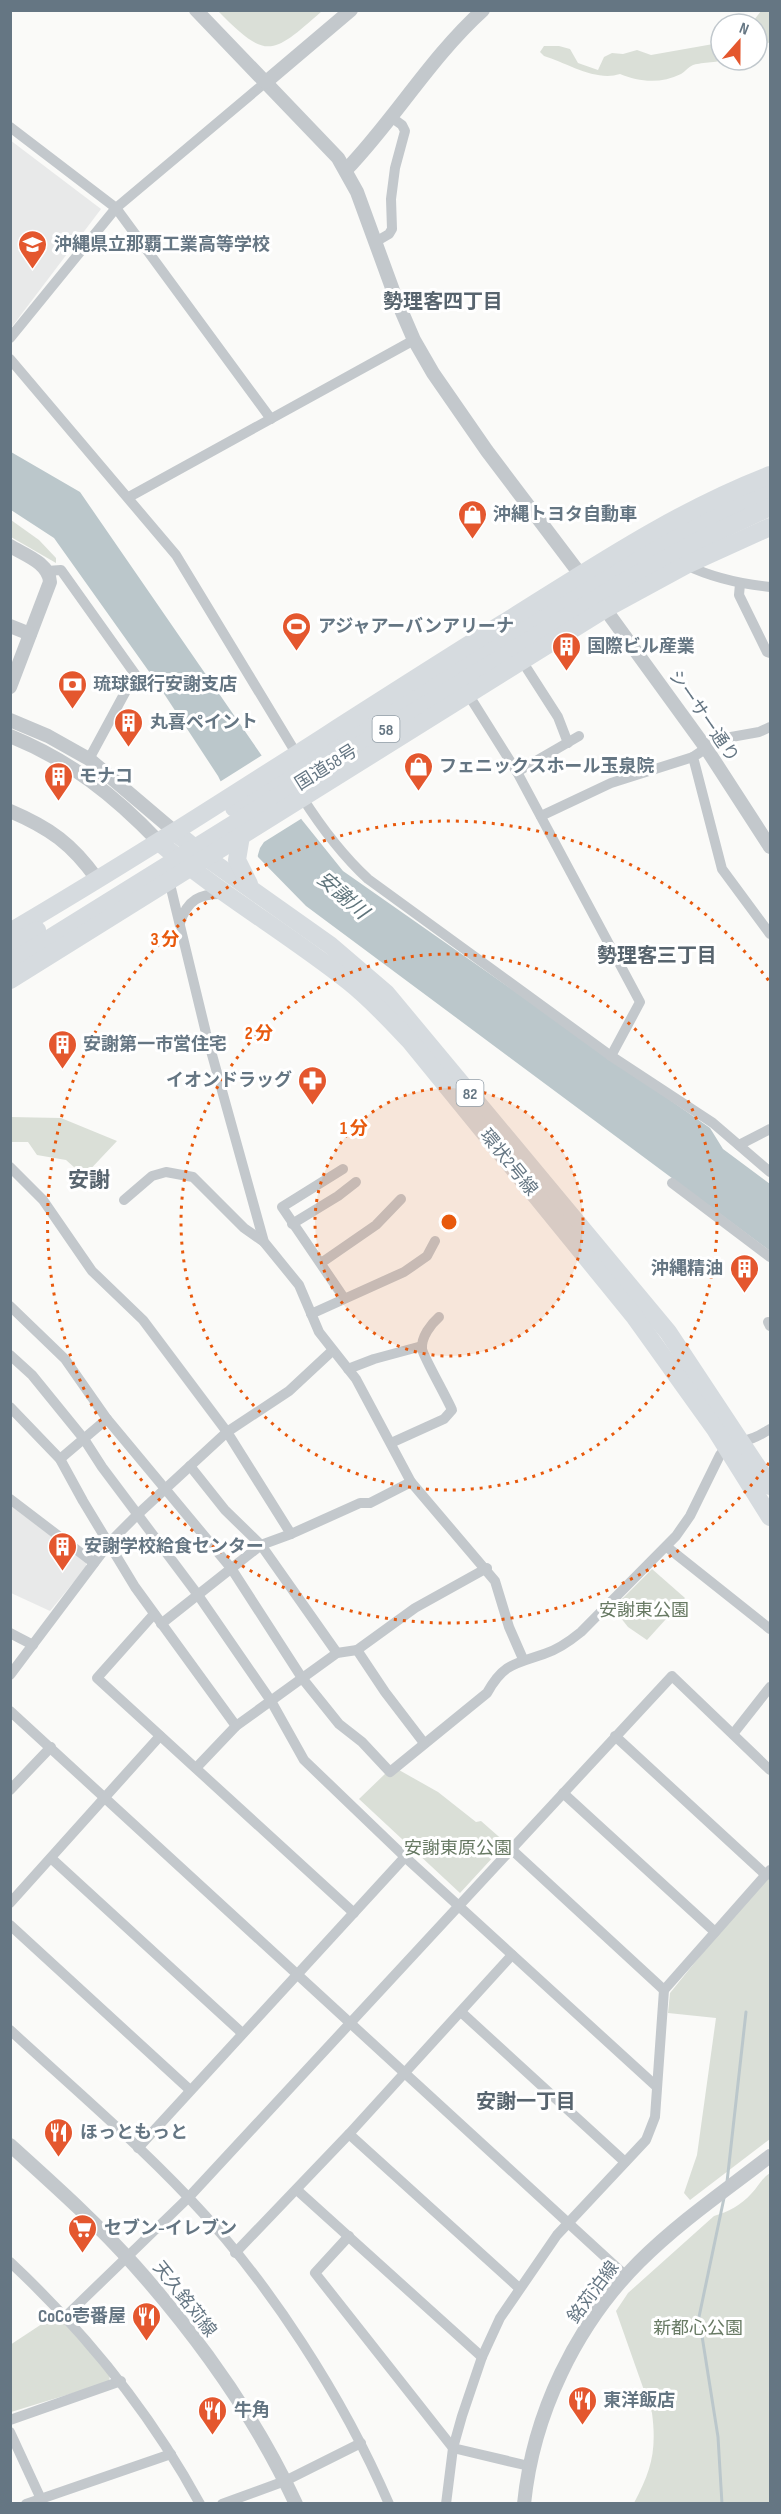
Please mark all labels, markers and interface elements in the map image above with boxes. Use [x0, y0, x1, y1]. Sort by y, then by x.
north arrow [709, 12, 769, 72]
text: N [736, 19, 751, 40]
school or university icon: 沖縄県立那覇工業高等学校 [17, 228, 49, 270]
place label: 沖縄県立那覇工業高等学校 [54, 234, 270, 255]
district label: 勢理客四丁目 [383, 290, 503, 314]
shop icon: 沖縄トヨタ自動車 [456, 498, 488, 540]
place label: 沖縄トヨタ自動車 [493, 504, 637, 525]
sports icon: アジャアーバンアリーナ [281, 610, 313, 652]
place label: アジャアーバンアリーナ [318, 616, 514, 637]
building icon: 国際ビル産業 [550, 630, 582, 672]
place label: 国際ビル産業 [587, 636, 695, 657]
street label: シーサー通り [664, 666, 743, 766]
bank icon: 琉球銀行安謝支店 [56, 668, 88, 710]
place label: 琉球銀行安謝支店 [93, 673, 237, 695]
building icon: 丸喜ペイント [113, 706, 145, 748]
place label: 丸喜ペイント [150, 712, 258, 733]
road number: 58 [372, 716, 400, 742]
street label: 国道58号 [291, 740, 361, 795]
shop icon: フェニックスホール玉泉院 [402, 750, 434, 792]
place label: フェニックスホール玉泉院 [439, 756, 654, 777]
building icon: モナコ [42, 760, 74, 802]
place label: モナコ [79, 766, 133, 787]
water label: 安謝川 [312, 867, 374, 926]
text: 3 分 [151, 929, 179, 950]
district label: 勢理客三丁目 [597, 944, 717, 968]
text: 2 分 [245, 1023, 273, 1044]
building icon: 安謝第一市営住宅 [46, 1028, 78, 1070]
place label: 安謝第一市営住宅 [83, 1034, 227, 1055]
pharmacy icon: イオンドラッグ [297, 1064, 329, 1106]
place label: イオンドラッグ [166, 1070, 292, 1091]
road number: 82 [456, 1080, 484, 1106]
text: 1 分 [340, 1118, 368, 1139]
street label: 環状2号線 [475, 1125, 542, 1200]
district label: 安謝 [68, 1168, 110, 1193]
centre of rings [439, 1212, 459, 1232]
building icon: 沖縄精油 [728, 1252, 760, 1294]
place label: 沖縄精油 [651, 1258, 723, 1279]
building icon: 安謝学校給食センター [47, 1530, 79, 1572]
place label: 安謝学校給食センター [84, 1536, 264, 1557]
park label: 安謝東公園 [599, 1600, 689, 1621]
park label: 安謝東原公園 [404, 1838, 512, 1859]
district label: 安謝一丁目 [476, 2090, 576, 2114]
restaurant icon: ほっともっと [43, 2116, 75, 2158]
place label: ほっともっと [80, 2122, 188, 2143]
supermarket icon: セブン-イレブン [67, 2212, 99, 2254]
place label: セブン-イレブン [104, 2218, 237, 2239]
street label: 天久銘苅線 [149, 2257, 221, 2341]
street label: 銘苅泊線 [563, 2257, 623, 2327]
restaurant icon: CoCo壱番屋 [131, 2300, 163, 2342]
place label: CoCo壱番屋 [38, 2306, 126, 2327]
park label: 新都心公園 [653, 2318, 743, 2339]
restaurant icon: 東洋飯店 [566, 2384, 598, 2426]
place label: 東洋飯店 [603, 2390, 675, 2411]
restaurant icon: 牛角 [197, 2394, 229, 2436]
place label: 牛角 [234, 2399, 270, 2421]

